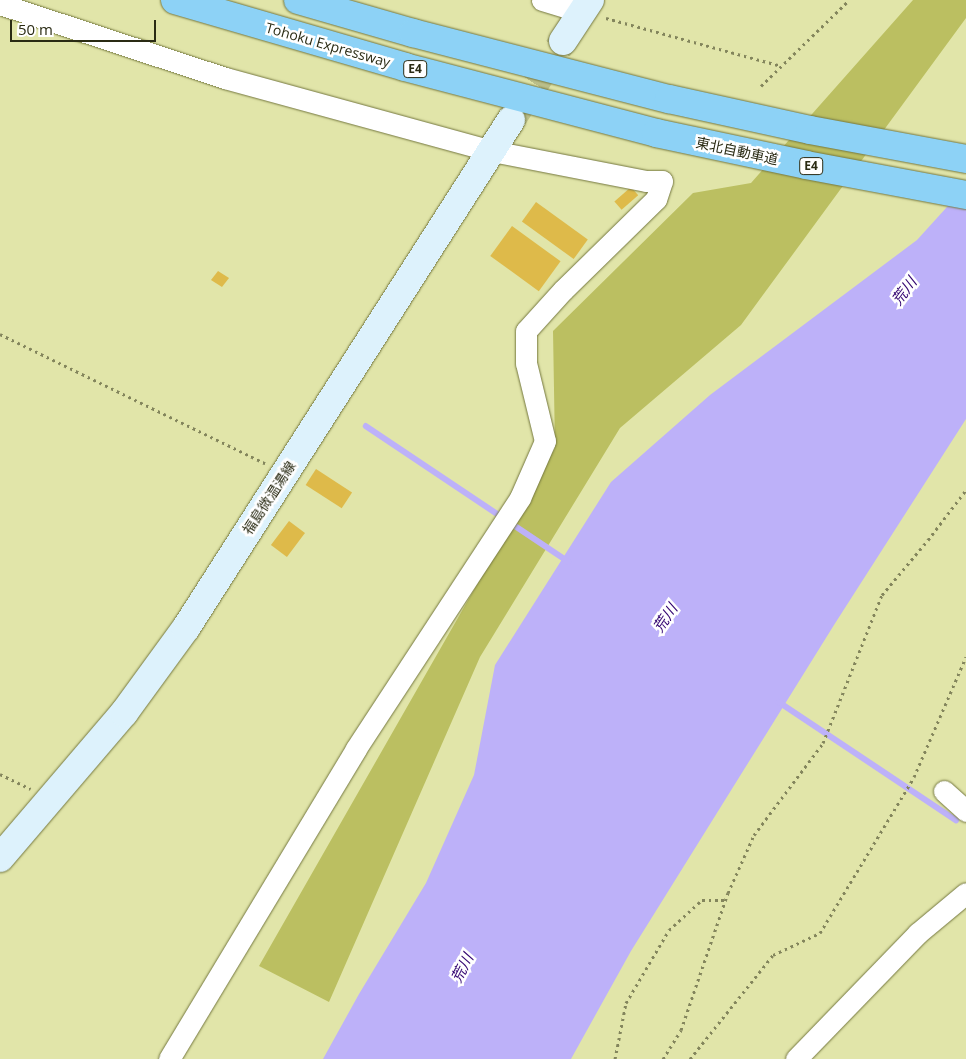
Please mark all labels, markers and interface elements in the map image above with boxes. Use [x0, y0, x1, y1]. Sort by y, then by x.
scale bar [12, 10, 159, 42]
text: 50 m [18, 19, 53, 39]
street label: Tohoku Expressway [264, 19, 392, 71]
road number: E4 [402, 60, 428, 78]
street label: 東北自動車道 [694, 134, 780, 168]
road number: E4 [798, 157, 824, 176]
water label: 荒川 [888, 274, 920, 308]
street label: 福島微温湯線 [239, 458, 299, 538]
water label: 荒川 [649, 601, 681, 635]
water label: 荒川 [447, 951, 477, 985]

